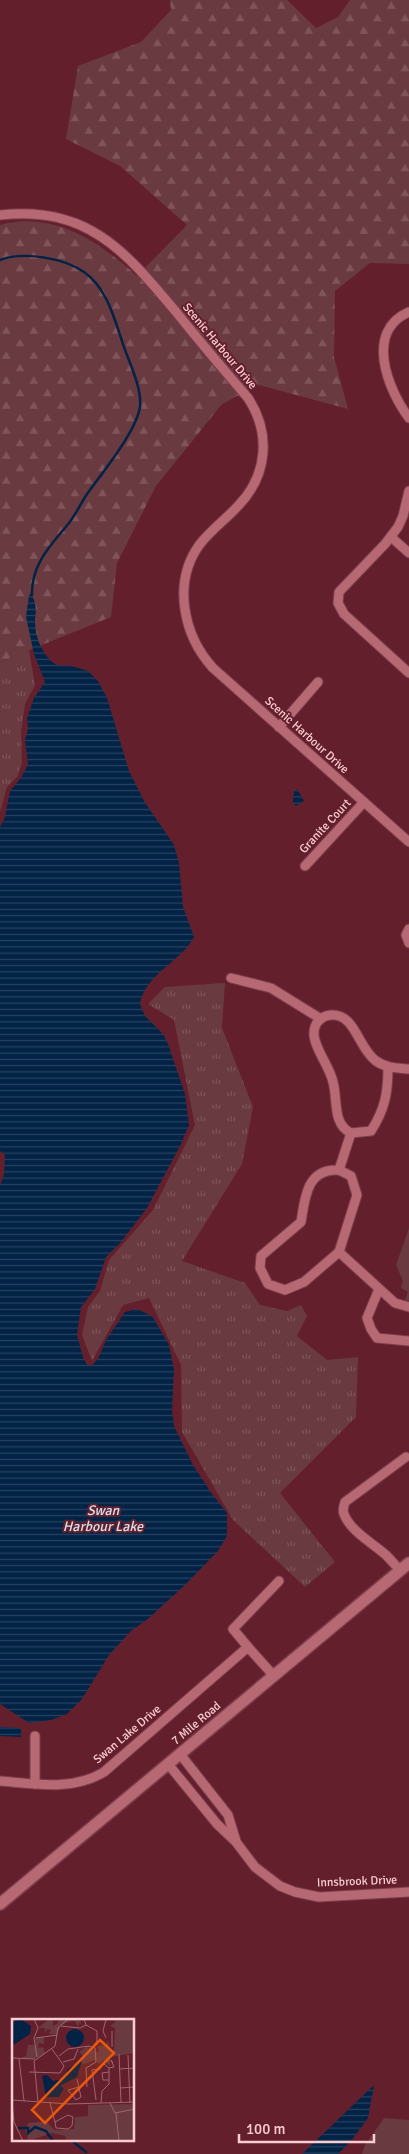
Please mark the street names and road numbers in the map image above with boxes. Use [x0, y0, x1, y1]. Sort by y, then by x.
street label: Scenic Harbour Drive [179, 300, 260, 393]
street label: Scenic Harbour Drive [262, 694, 352, 777]
street label: Granite Court [296, 796, 355, 857]
street label: 7 Mile Road [169, 1698, 224, 1748]
street label: Swan Lake Drive [90, 1702, 164, 1767]
street label: Innsbrook Drive [317, 1873, 397, 1890]

